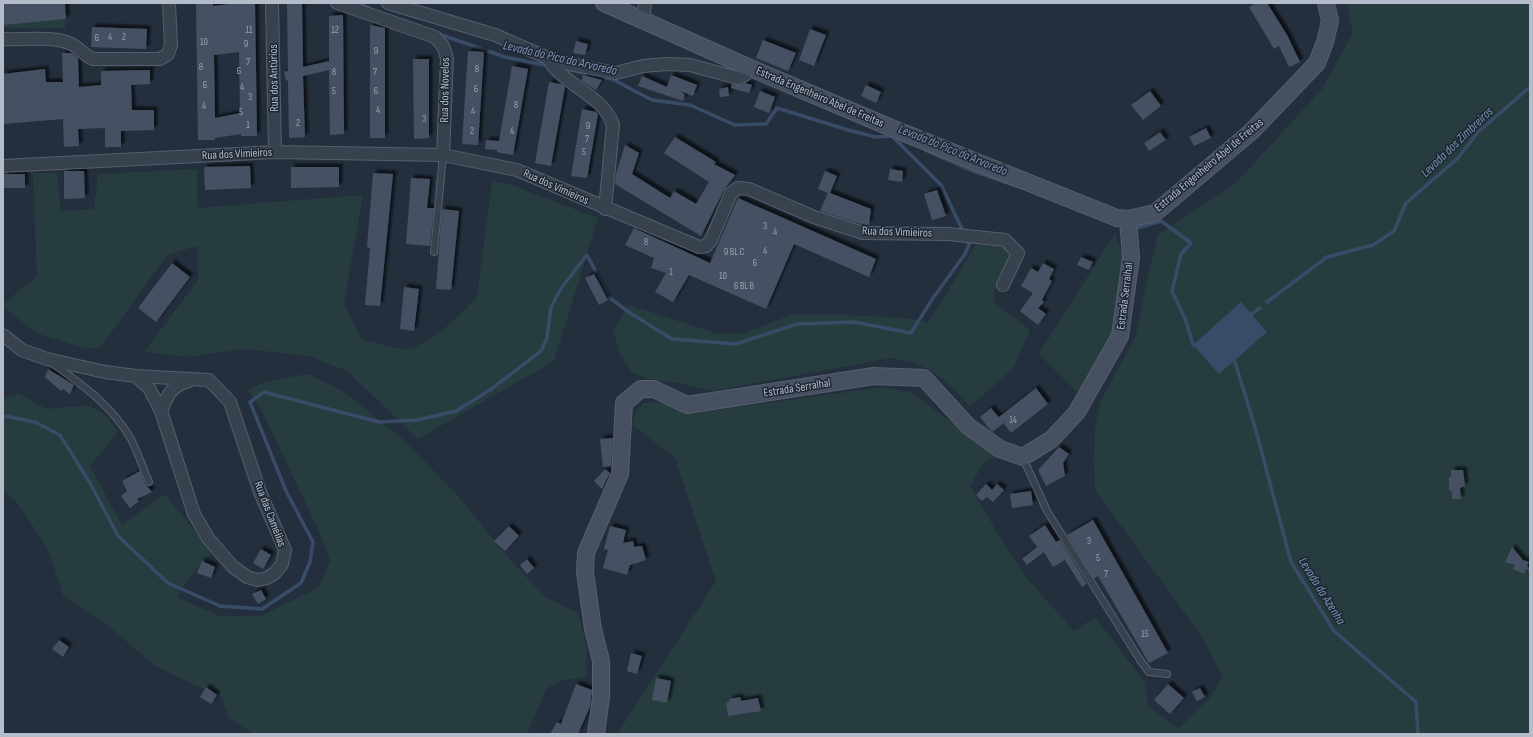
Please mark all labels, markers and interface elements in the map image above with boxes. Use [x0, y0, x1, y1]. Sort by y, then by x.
house number: 11 [246, 24, 253, 36]
house number: 12 [331, 24, 339, 36]
house number: 4 [108, 31, 112, 43]
house number: 2 [122, 31, 126, 43]
house number: 6 [95, 32, 99, 44]
house number: 10 [200, 36, 208, 48]
water label: Levada do Pico do Arvoredo [502, 37, 619, 79]
house number: 9 [244, 38, 248, 50]
street label: Rua dos Antúrios [266, 44, 282, 112]
house number: 9 [374, 45, 378, 57]
house number: 7 [246, 56, 250, 68]
street label: Rua dos Novelos [437, 57, 453, 123]
house number: 8 [199, 61, 203, 73]
house number: 8 [475, 63, 479, 75]
street label: Estrada Engenheiro Abel de Freitas [754, 63, 886, 131]
house number: 6 [237, 65, 241, 77]
house number: 8 [332, 66, 336, 78]
house number: 7 [373, 66, 377, 78]
house number: 6 [203, 79, 207, 91]
house number: 4 [240, 81, 244, 93]
house number: 6 [474, 83, 478, 95]
house number: 5 [332, 85, 336, 97]
house number: 6 [374, 85, 378, 97]
house number: 3 [248, 91, 252, 103]
house number: 8 [514, 99, 518, 111]
house number: 4 [202, 100, 206, 112]
water label: Levada dos Zimbreiros [1417, 103, 1497, 181]
house number: 4 [376, 104, 380, 116]
house number: 4 [471, 105, 475, 117]
house number: 5 [239, 106, 243, 118]
house number: 3 [422, 113, 426, 125]
street label: Estrada Engenheiro Abel de Freitas [1151, 115, 1267, 215]
house number: 2 [296, 117, 300, 129]
house number: 1 [246, 119, 250, 131]
house number: 9 [586, 120, 590, 132]
water label: Levada do Pico do Arvoredo [896, 121, 1011, 179]
house number: 2 [470, 125, 474, 137]
house number: 4 [510, 125, 514, 137]
house number: 7 [585, 133, 589, 145]
street label: Rua dos Vimieiros [201, 145, 273, 163]
house number: 5 [582, 146, 586, 158]
street label: Rua dos Vimieiros [521, 166, 591, 208]
house number: 3 [763, 220, 767, 232]
street label: Rua dos Vimieiros [862, 223, 932, 241]
house number: 4 [773, 226, 777, 238]
house number: 8 [644, 236, 648, 248]
house number: 4 [763, 245, 767, 257]
house number: 9 BL C [724, 246, 744, 258]
house number: 6 [753, 257, 757, 269]
street label: Estrada Serralhal [1113, 261, 1137, 331]
house number: 1 [669, 266, 673, 278]
house number: 10 [719, 270, 727, 282]
house number: 6 BL B [734, 280, 755, 292]
street label: Estrada Serralhal [762, 375, 832, 401]
house number: 14 [1009, 414, 1017, 426]
street label: Rua das Camélias [251, 479, 289, 549]
house number: 3 [1087, 535, 1091, 547]
house number: 5 [1096, 552, 1100, 564]
water label: Levada da Azenha [1295, 555, 1349, 628]
house number: 7 [1104, 568, 1108, 580]
house number: 15 [1141, 628, 1149, 640]

